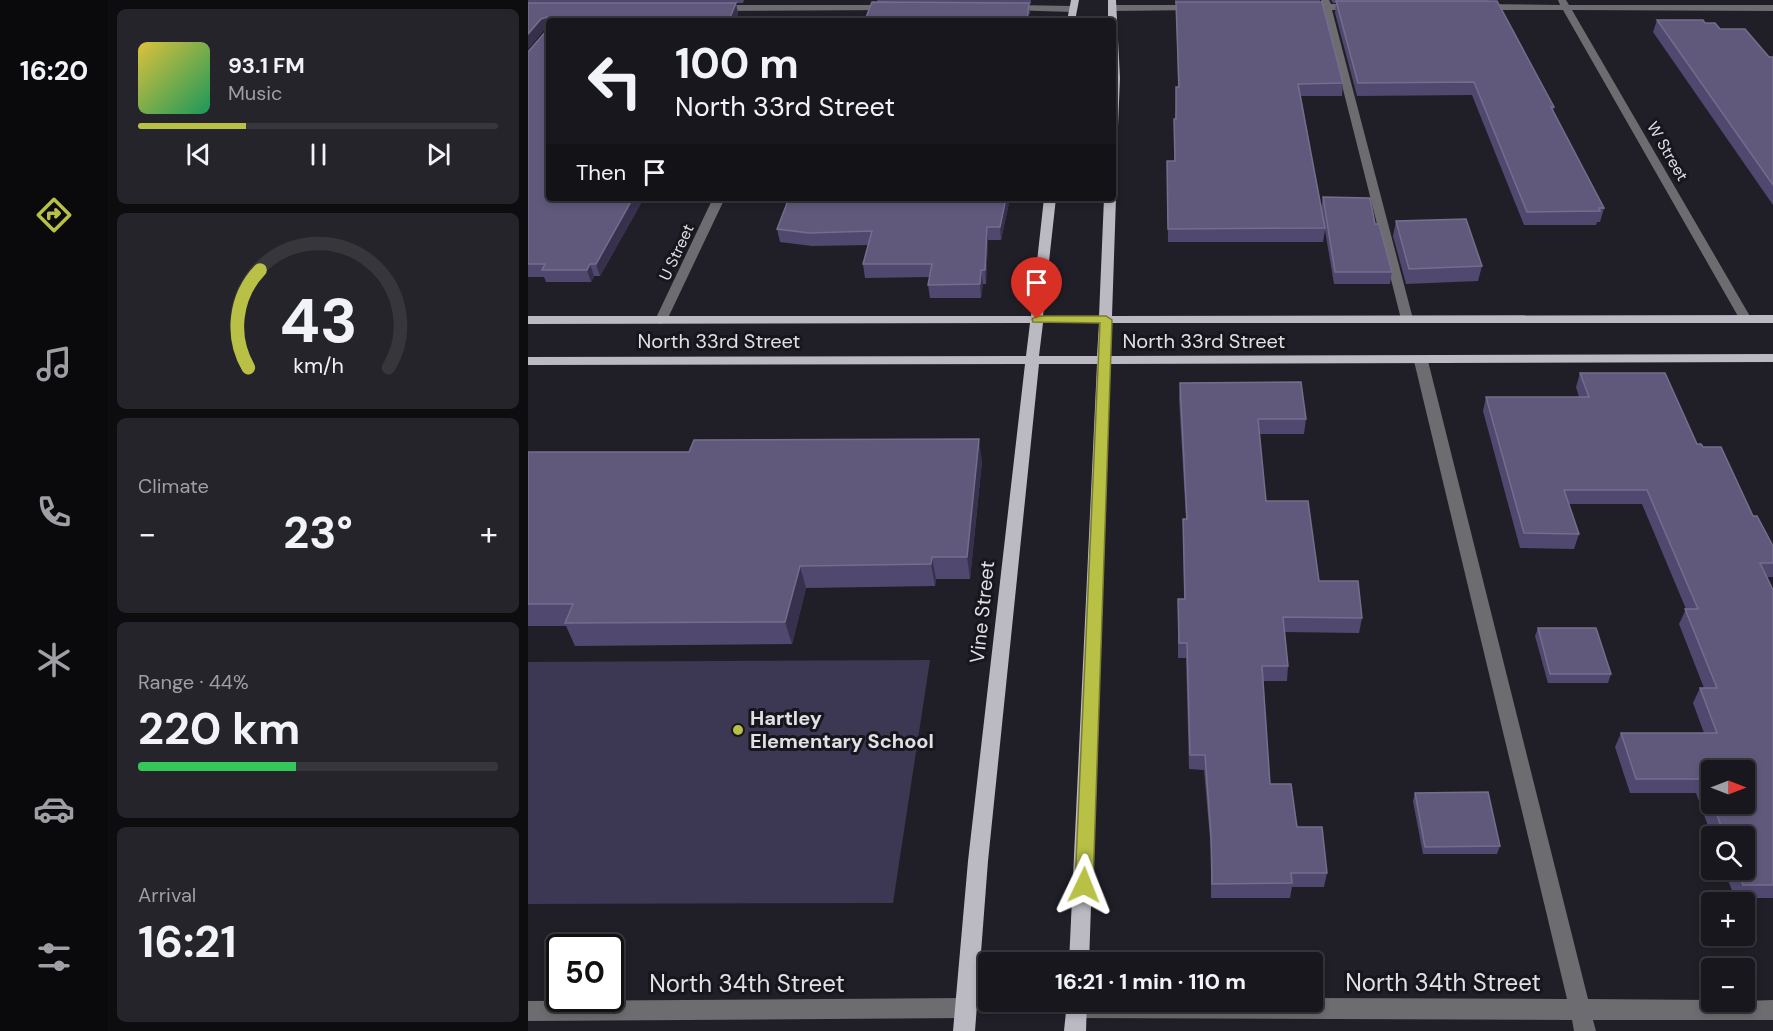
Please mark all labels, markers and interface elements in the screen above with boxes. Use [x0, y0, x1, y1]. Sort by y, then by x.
text: 100 m [675, 36, 799, 91]
icon: left [576, 42, 654, 120]
text: 93.1 FM [228, 51, 305, 80]
text: 16:20 [20, 53, 88, 88]
text: Music [228, 80, 283, 106]
text: North 33rd Street [675, 89, 895, 124]
street label: W Street [1642, 118, 1693, 185]
icon: previous [182, 138, 215, 171]
icon: pause [302, 138, 335, 171]
icon: next [422, 138, 455, 171]
icon: arrive [638, 156, 671, 189]
text: Then [576, 158, 626, 187]
icon: directions [33, 194, 75, 236]
street label: U Street [654, 221, 699, 284]
pin [1011, 257, 1062, 319]
icon: arrive [1020, 266, 1053, 299]
text: 43 [279, 280, 357, 361]
street label: North 33rd Street [638, 328, 801, 354]
street label: North 33rd Street [1123, 328, 1286, 354]
icon: music [33, 343, 75, 385]
text: km/h [293, 353, 343, 381]
text: Climate [138, 473, 209, 499]
icon: phone [33, 491, 75, 533]
text: 23° [283, 503, 353, 562]
text: − [138, 512, 156, 555]
text: + [480, 512, 498, 555]
street label: Vine Street [964, 559, 1000, 665]
icon: climate [33, 639, 75, 681]
text: Range · 44% [138, 669, 249, 695]
text: 220 km [138, 699, 300, 758]
place label: Hartley Elementary School [750, 705, 934, 754]
marker: Hartley Elementary School [731, 723, 745, 737]
north arrow [1701, 760, 1755, 814]
map controls [1701, 760, 1755, 1012]
icon: car [33, 788, 75, 830]
button: search [1701, 826, 1755, 880]
position arrow [1052, 853, 1116, 917]
text: Arrival [138, 882, 196, 908]
button: + [1701, 892, 1755, 946]
text: 16:21 [138, 912, 237, 971]
speed limit sign: 50 [546, 934, 624, 1012]
icon: filters [33, 936, 75, 978]
button: − [1701, 958, 1755, 1012]
text: 16:21 · 1 min · 110 m [1055, 967, 1246, 996]
street label: North 34th Street [1345, 967, 1541, 998]
street label: North 34th Street [649, 968, 845, 999]

